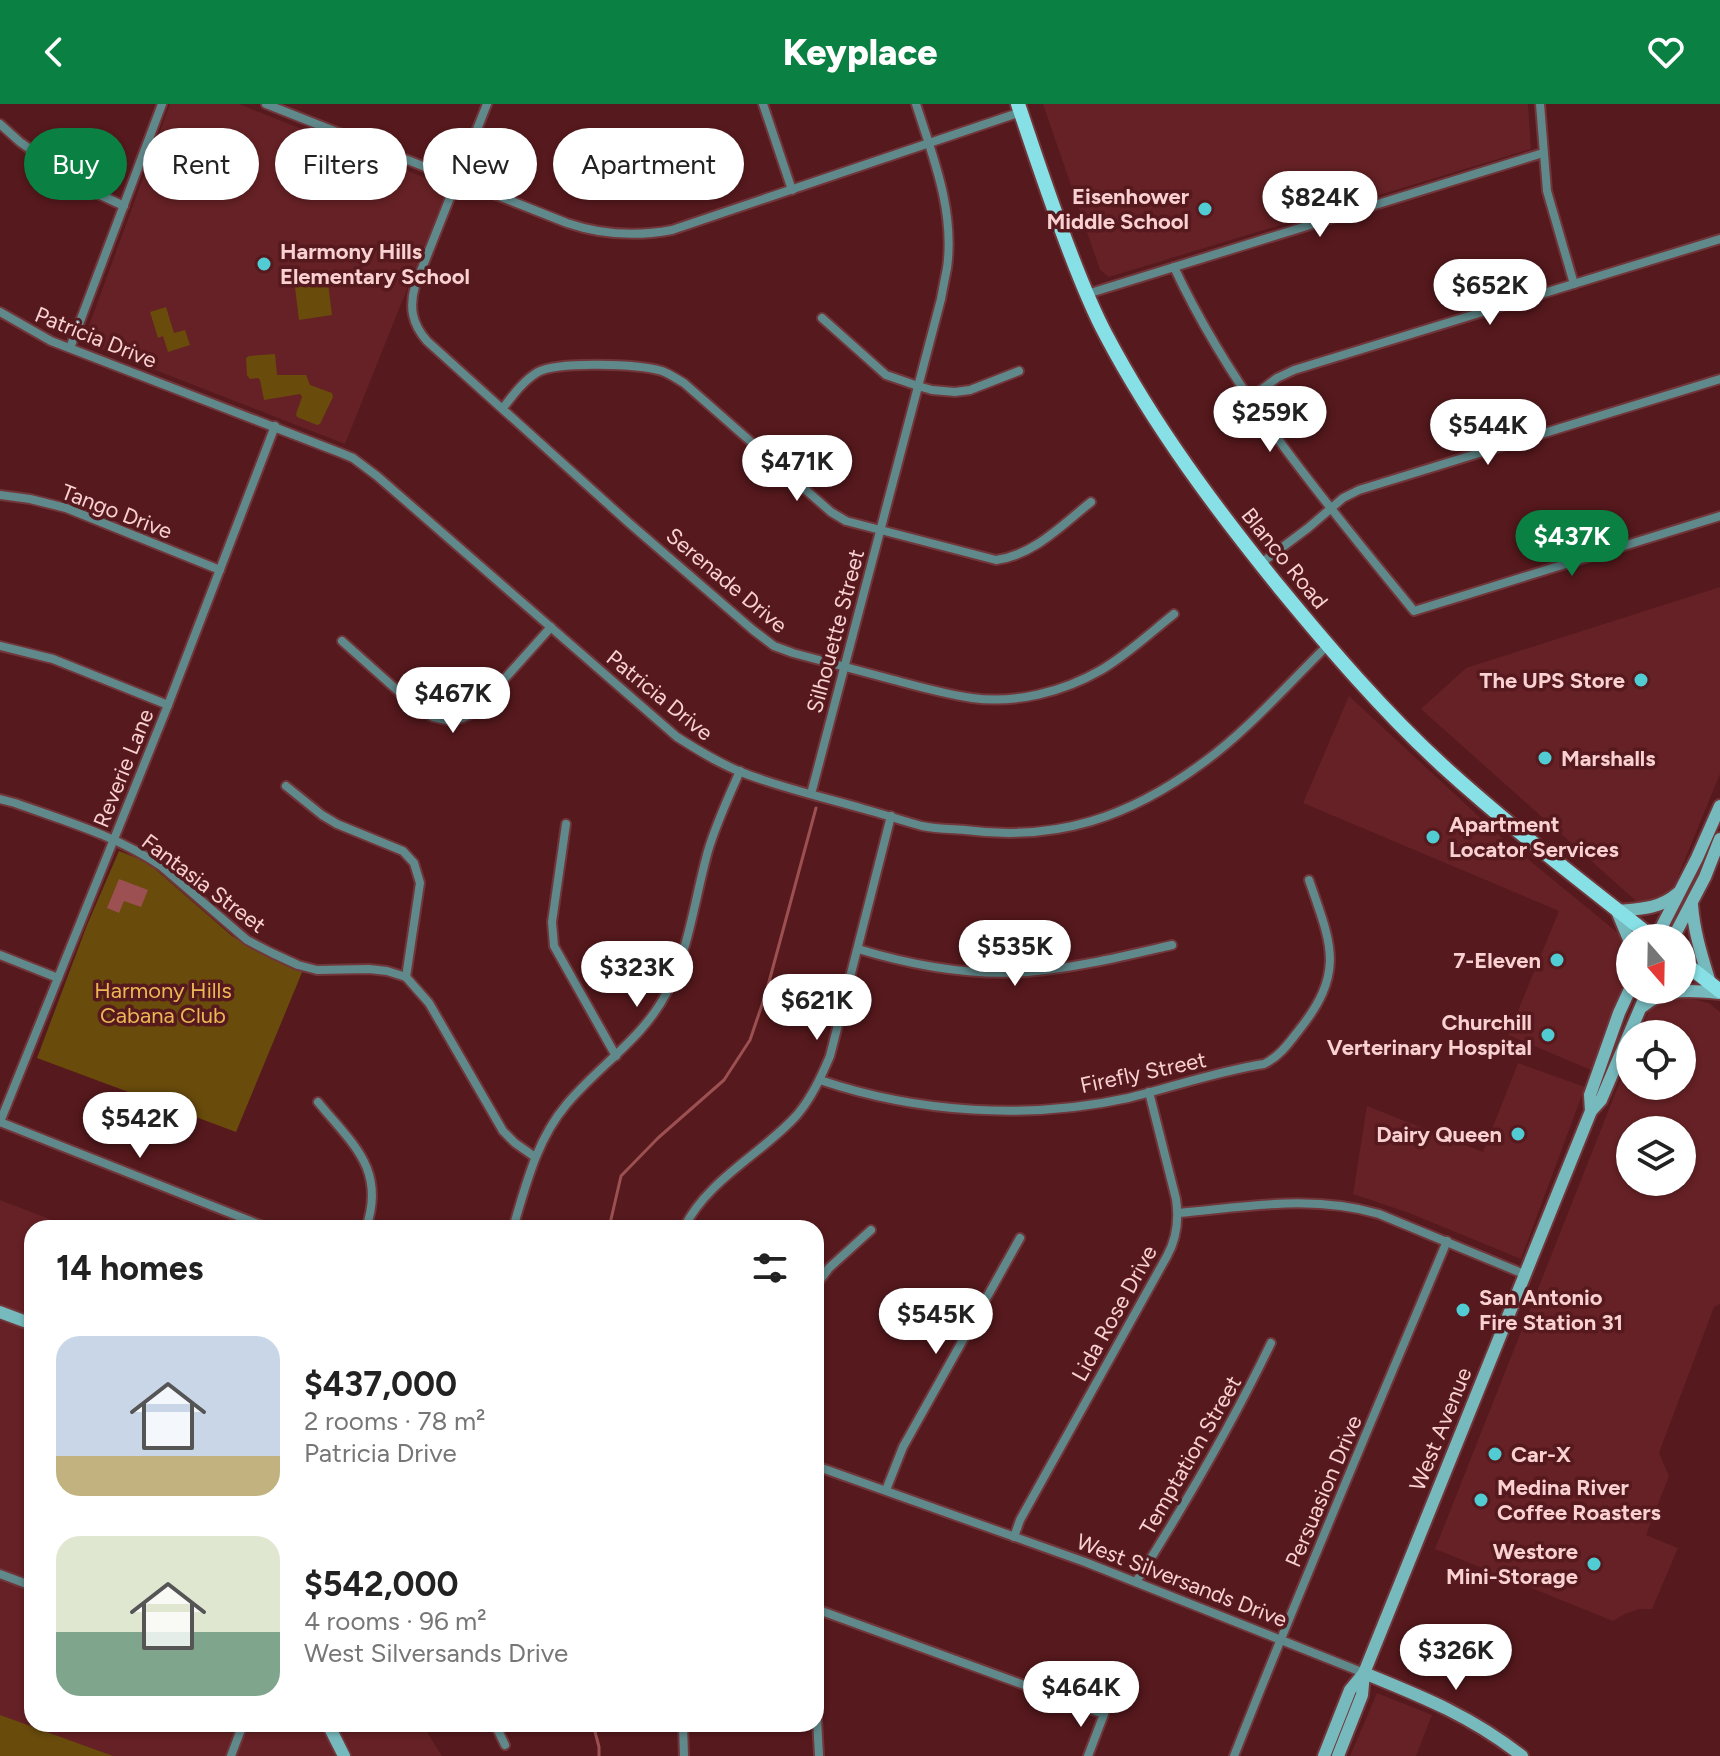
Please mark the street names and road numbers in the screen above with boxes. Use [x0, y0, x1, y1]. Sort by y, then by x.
street label: Patricia Drive [31, 301, 161, 374]
street label: Tango Drive [58, 478, 176, 545]
street label: Blanco Road [1236, 502, 1334, 614]
street label: Serenade Drive [661, 522, 793, 639]
street label: Silhouette Street [801, 546, 870, 716]
street label: Patricia Drive [601, 644, 718, 747]
street label: Reverie Lane [87, 705, 160, 831]
street label: Fantasia Street [136, 828, 271, 939]
street label: Firefly Street [1078, 1046, 1209, 1099]
street label: Lida Rose Drive [1066, 1241, 1163, 1386]
street label: West Avenue [1403, 1364, 1477, 1495]
street label: Temptation Street [1134, 1371, 1247, 1540]
street label: Persuasion Drive [1279, 1411, 1368, 1571]
street label: West Silversands Drive [1073, 1528, 1291, 1633]

